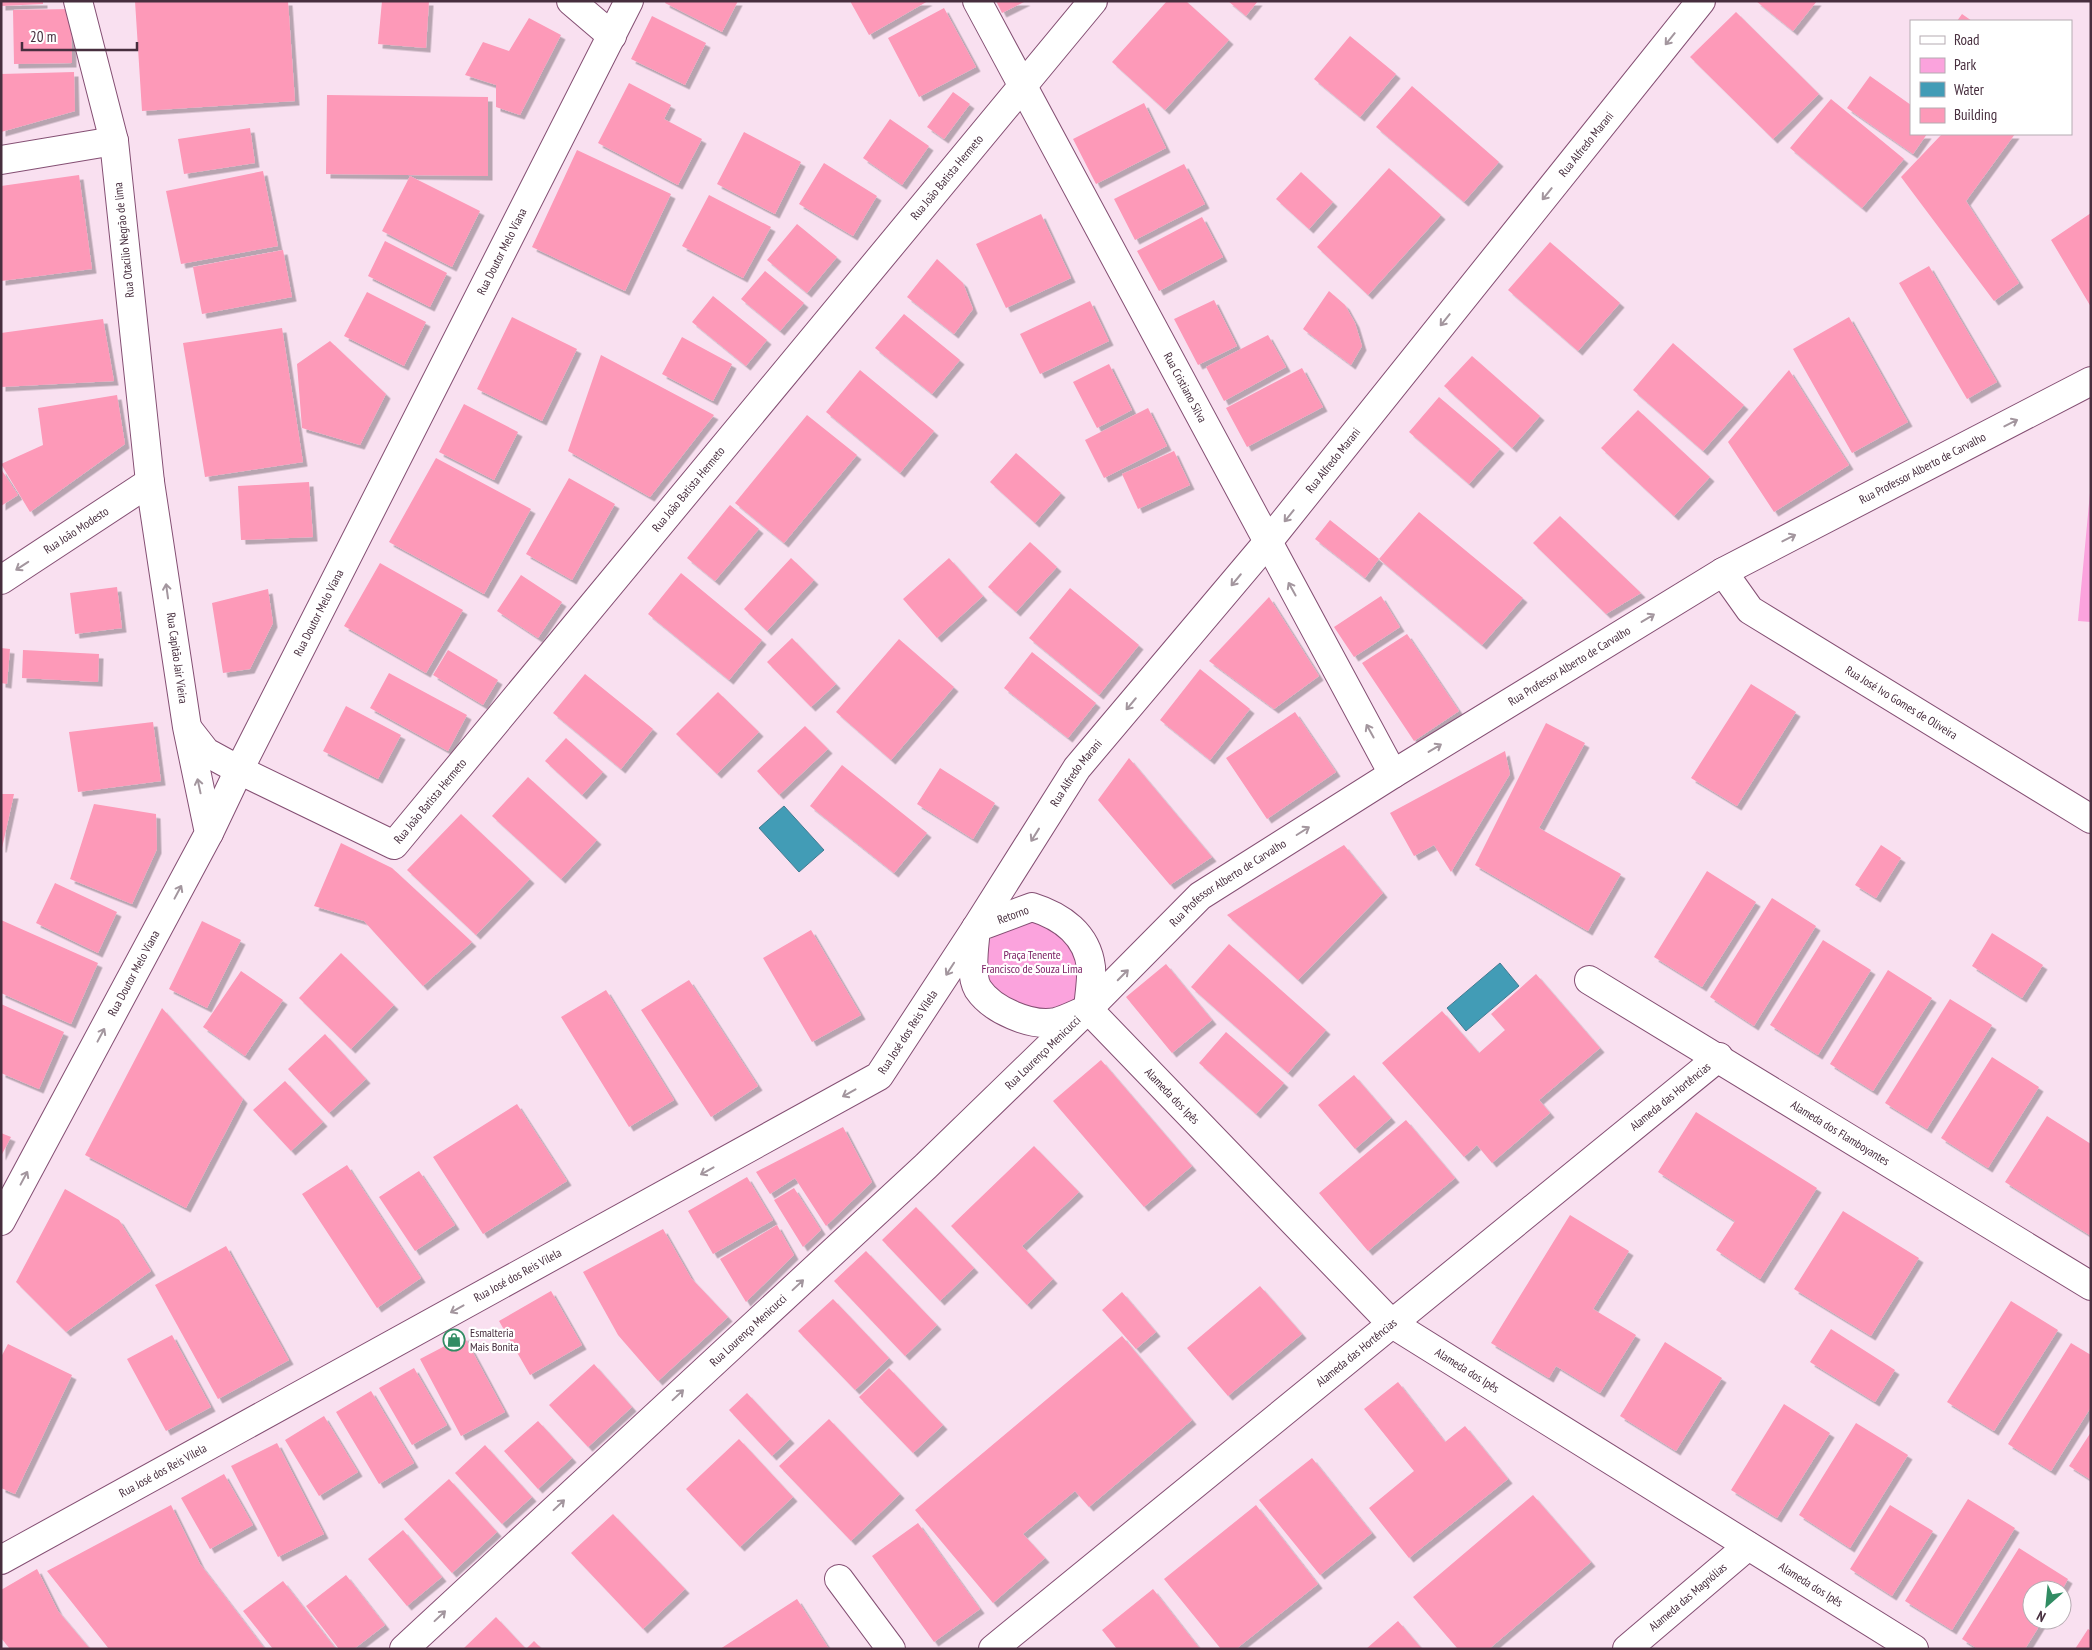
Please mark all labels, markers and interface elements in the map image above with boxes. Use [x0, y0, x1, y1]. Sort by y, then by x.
scale bar [22, 20, 138, 52]
legend [1910, 20, 2072, 135]
text: 20 m [30, 27, 56, 46]
text: Road [1954, 30, 1980, 49]
one-way arrow [1665, 32, 1676, 45]
text: Park [1954, 55, 1976, 74]
text: Water [1954, 80, 1985, 99]
text: Building [1954, 105, 1997, 124]
street label: Rua Alfredo Marani [1555, 108, 1616, 180]
street label: Rua João Batista Hermeto [907, 131, 986, 223]
street label: Rua Otacílio Negrão de lima [110, 181, 137, 299]
one-way arrow [1542, 187, 1553, 200]
street label: Rua Doutor Melo Viana [473, 205, 530, 297]
one-way arrow [1440, 314, 1451, 327]
street label: Rua Cristiano Silva [1161, 350, 1211, 425]
one-way arrow [2003, 418, 2018, 427]
street label: Rua Alfredo Marani [1302, 424, 1363, 496]
street label: Rua Professor Alberto de Carvalho [1856, 429, 1988, 507]
street label: Rua João Batista Hermeto [649, 443, 728, 535]
street label: Rua João Modesto [41, 503, 111, 557]
one-way arrow [1284, 509, 1295, 522]
one-way arrow [1782, 533, 1797, 543]
one-way arrow [15, 561, 29, 572]
street label: Rua Doutor Melo Viana [290, 567, 347, 658]
one-way arrow [1230, 574, 1241, 587]
one-way arrow [1287, 581, 1297, 596]
one-way arrow [161, 583, 171, 599]
street label: Rua Capitão Jair Vieira [164, 611, 191, 705]
one-way arrow [1641, 613, 1655, 623]
street label: Rua Professor Alberto de Carvalho [1505, 622, 1633, 709]
street label: Rua José Ivo Gomes de Oliveira [1843, 662, 1960, 742]
one-way arrow [1125, 698, 1136, 711]
one-way arrow [1365, 724, 1374, 739]
street label: Rua Alfredo Marani [1047, 736, 1105, 809]
one-way arrow [1427, 743, 1441, 753]
street label: Rua João Batista Hermeto [390, 755, 469, 847]
one-way arrow [194, 778, 203, 794]
one-way arrow [1296, 825, 1310, 835]
one-way arrow [1029, 827, 1039, 841]
street label: Rua Professor Alberto de Carvalho [1166, 836, 1289, 930]
one-way arrow [173, 884, 183, 899]
street label: Retorno [995, 902, 1031, 927]
street label: Rua Doutor Melo Viana [104, 927, 163, 1019]
park label: Praça Tenente Francisco de Souza Lima [981, 947, 1083, 976]
one-way arrow [944, 962, 955, 976]
one-way arrow [1116, 969, 1129, 981]
street label: Rua José dos Reis Vilela [874, 987, 940, 1077]
street label: Rua Lourenço Menicucci [1002, 1012, 1084, 1092]
one-way arrow [97, 1028, 106, 1043]
street label: Alameda das Hortências [1627, 1059, 1713, 1134]
street label: Alameda dos Ipês [1142, 1064, 1203, 1127]
one-way arrow [843, 1088, 857, 1098]
street label: Alameda dos Flamboyantes [1788, 1097, 1893, 1168]
one-way arrow [700, 1167, 715, 1176]
one-way arrow [20, 1171, 29, 1186]
street label: Rua José dos Reis Vilela [471, 1244, 564, 1305]
one-way arrow [791, 1279, 804, 1291]
street label: Rua Lourenço Menicucci [706, 1291, 790, 1369]
one-way arrow [450, 1304, 465, 1314]
street label: Alameda das Hortências [1313, 1315, 1400, 1390]
place label: Esmalteria Mais Bonita [470, 1325, 519, 1354]
shop icon: Esmalteria Mais Bonita [442, 1328, 466, 1352]
street label: Alameda dos Ipês [1433, 1344, 1502, 1396]
one-way arrow [672, 1389, 685, 1401]
street label: Rua José dos Reis Vilela [116, 1440, 209, 1500]
one-way arrow [553, 1499, 566, 1511]
street label: Alameda das Magnólias [1646, 1559, 1730, 1634]
street label: Alameda dos Ipês [1776, 1559, 1846, 1610]
north arrow [2022, 1580, 2072, 1630]
text: N [2034, 1607, 2049, 1626]
one-way arrow [433, 1610, 446, 1622]

